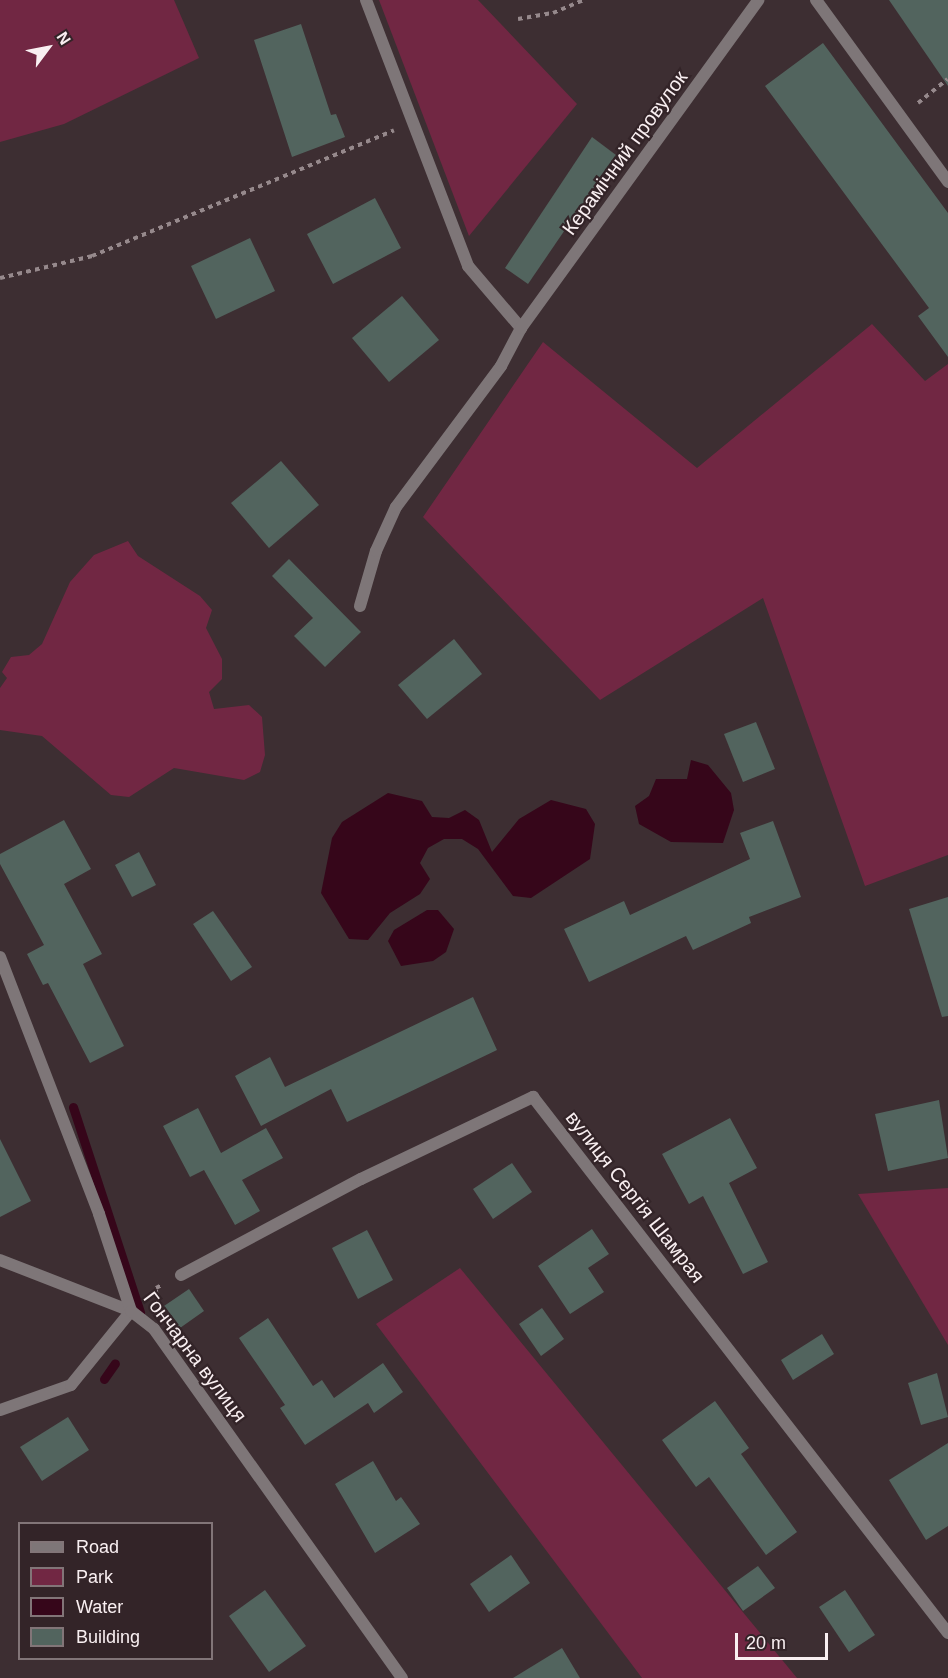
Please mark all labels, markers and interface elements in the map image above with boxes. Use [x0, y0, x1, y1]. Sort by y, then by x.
north arrow [18, 18, 78, 78]
text: N [53, 29, 74, 48]
street label: Керамічний провулок [557, 66, 693, 240]
street label: вулиця Сергія Шамрая [560, 1106, 710, 1288]
street label: Гончарна вулиця [138, 1287, 252, 1427]
legend [18, 1522, 213, 1660]
text: Road [76, 1537, 119, 1557]
text: Park [76, 1567, 113, 1587]
text: Water [76, 1597, 123, 1617]
scale bar [738, 1621, 831, 1659]
text: Building [76, 1627, 140, 1647]
text: 20 m [746, 1633, 786, 1653]

